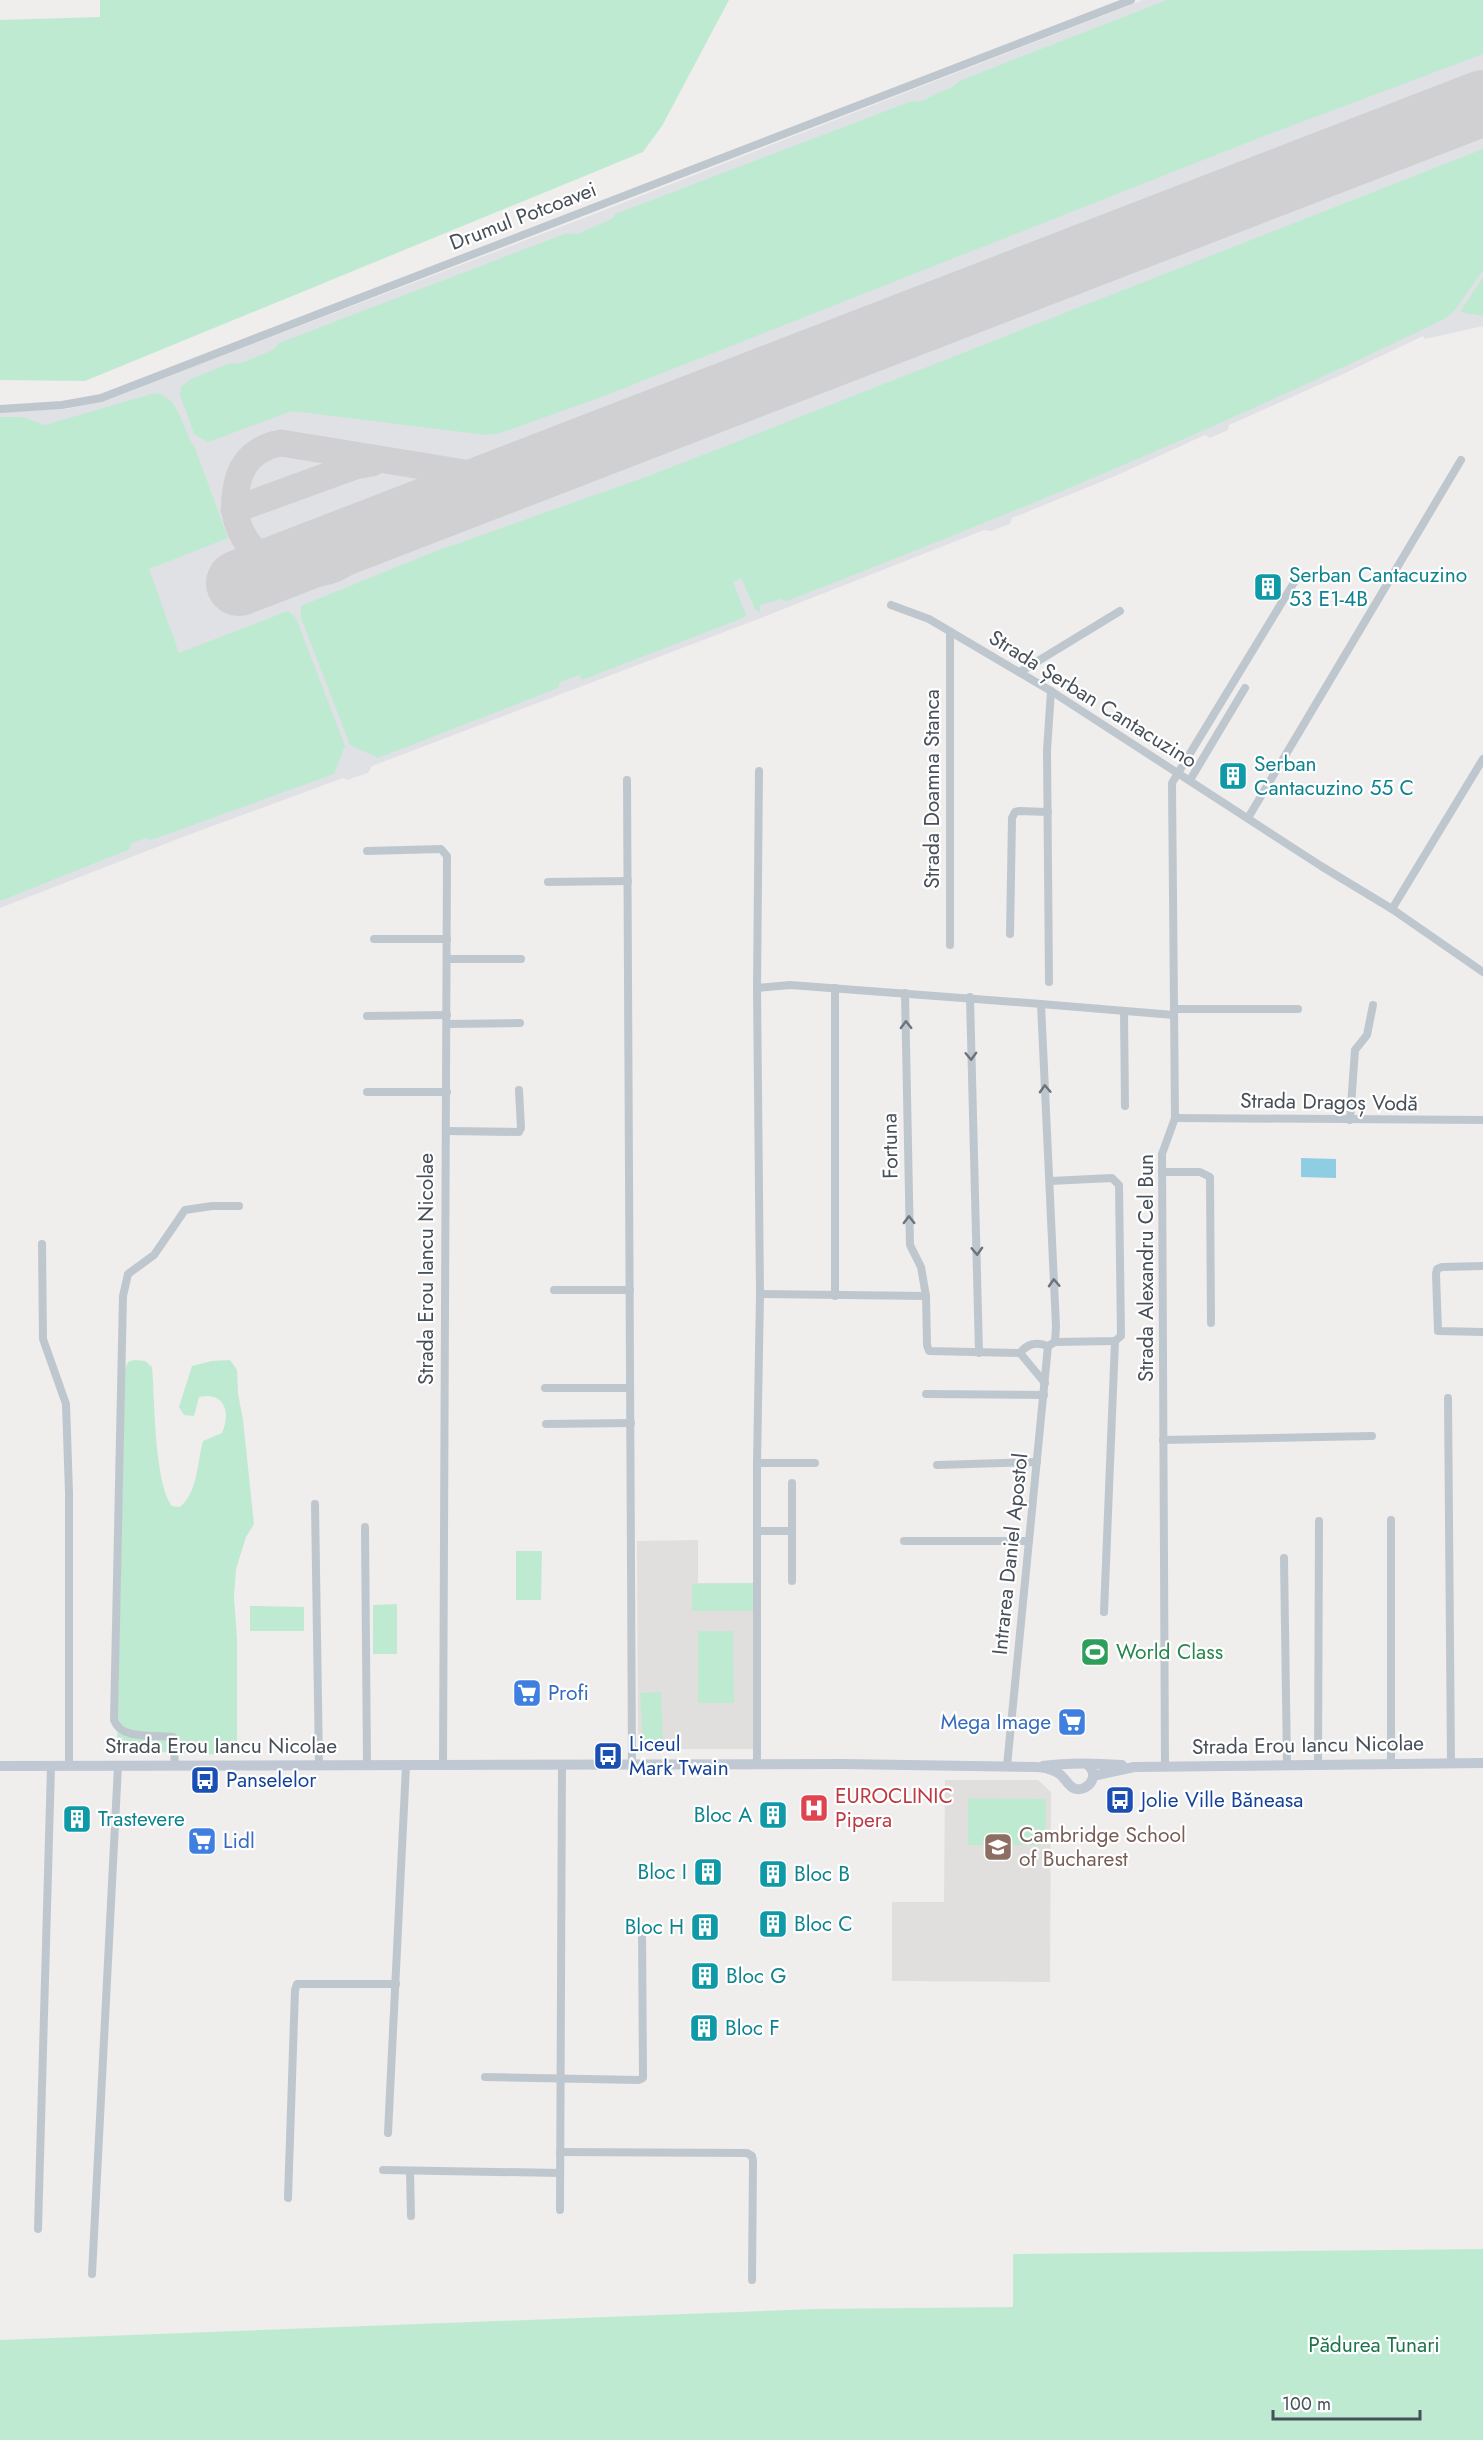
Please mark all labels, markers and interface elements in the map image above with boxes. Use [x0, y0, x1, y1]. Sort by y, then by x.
street label: Drumul Potcoavei [445, 174, 601, 258]
place label: Serban Cantacuzino 53 E1-4B [1289, 560, 1467, 614]
building icon: Serban Cantacuzino 53 E1-4B [1252, 571, 1284, 603]
street label: Strada Șerban Cantacuzino [983, 623, 1203, 775]
street label: Strada Doamna Stanca [917, 689, 947, 889]
place label: Serban Cantacuzino 55 C [1254, 749, 1414, 803]
building icon: Serban Cantacuzino 55 C [1217, 760, 1249, 792]
one-way arrow [900, 1020, 912, 1029]
one-way arrow [965, 1051, 977, 1060]
one-way arrow [1039, 1084, 1052, 1093]
street label: Strada Dragoș Vodă [1240, 1085, 1418, 1119]
street label: Fortuna [874, 1113, 906, 1179]
street label: Strada Erou Iancu Nicolae [411, 1153, 441, 1385]
street label: Strada Alexandru Cel Bun [1131, 1154, 1161, 1382]
one-way arrow [903, 1215, 915, 1224]
one-way arrow [970, 1246, 983, 1255]
one-way arrow [1048, 1279, 1061, 1288]
street label: Intrarea Daniel Apostol [984, 1452, 1036, 1656]
sports icon: World Class [1079, 1636, 1111, 1668]
place label: World Class [1116, 1637, 1223, 1667]
supermarket icon: Profi [511, 1677, 543, 1709]
place label: Profi [548, 1678, 589, 1708]
supermarket icon: Mega Image [1056, 1706, 1088, 1738]
place label: Mega Image [940, 1707, 1051, 1737]
street label: Strada Erou Iancu Nicolae [1192, 1728, 1424, 1762]
place label: Liceul Mark Twain [629, 1729, 729, 1783]
street label: Strada Erou Iancu Nicolae [105, 1731, 337, 1761]
bus stop icon: Liceul Mark Twain [592, 1740, 624, 1772]
bus stop icon: Panselelor [189, 1764, 221, 1796]
place label: Panselelor [226, 1765, 317, 1795]
place label: EUROCLINIC Pipera [835, 1781, 953, 1835]
bus stop icon: Jolie Ville Băneasa [1104, 1784, 1136, 1816]
place label: Jolie Ville Băneasa [1138, 1785, 1303, 1815]
hospital icon: EUROCLINIC Pipera [798, 1792, 830, 1824]
building icon: Bloc A [757, 1799, 789, 1831]
place label: Bloc A [694, 1800, 752, 1830]
building icon: Trastevere [61, 1803, 93, 1835]
place label: Trastevere [98, 1804, 185, 1834]
place label: Cambridge School of Bucharest [1019, 1820, 1186, 1874]
supermarket icon: Lidl [186, 1825, 218, 1857]
place label: Lidl [223, 1826, 255, 1856]
school or university icon: Cambridge School of Bucharest [982, 1831, 1014, 1863]
building icon: Bloc I [692, 1856, 724, 1888]
place label: Bloc I [638, 1857, 687, 1887]
building icon: Bloc B [757, 1858, 789, 1890]
place label: Bloc B [794, 1859, 850, 1889]
building icon: Bloc C [757, 1908, 789, 1940]
place label: Bloc C [794, 1909, 853, 1939]
building icon: Bloc H [689, 1911, 721, 1943]
place label: Bloc H [625, 1912, 684, 1942]
building icon: Bloc G [689, 1960, 721, 1992]
place label: Bloc G [726, 1961, 787, 1991]
building icon: Bloc F [688, 2012, 720, 2044]
place label: Bloc F [725, 2013, 780, 2043]
park label: Pădurea Tunari [1308, 2330, 1440, 2360]
scale bar [1273, 2383, 1420, 2421]
text: 100 m [1282, 2391, 1331, 2417]

